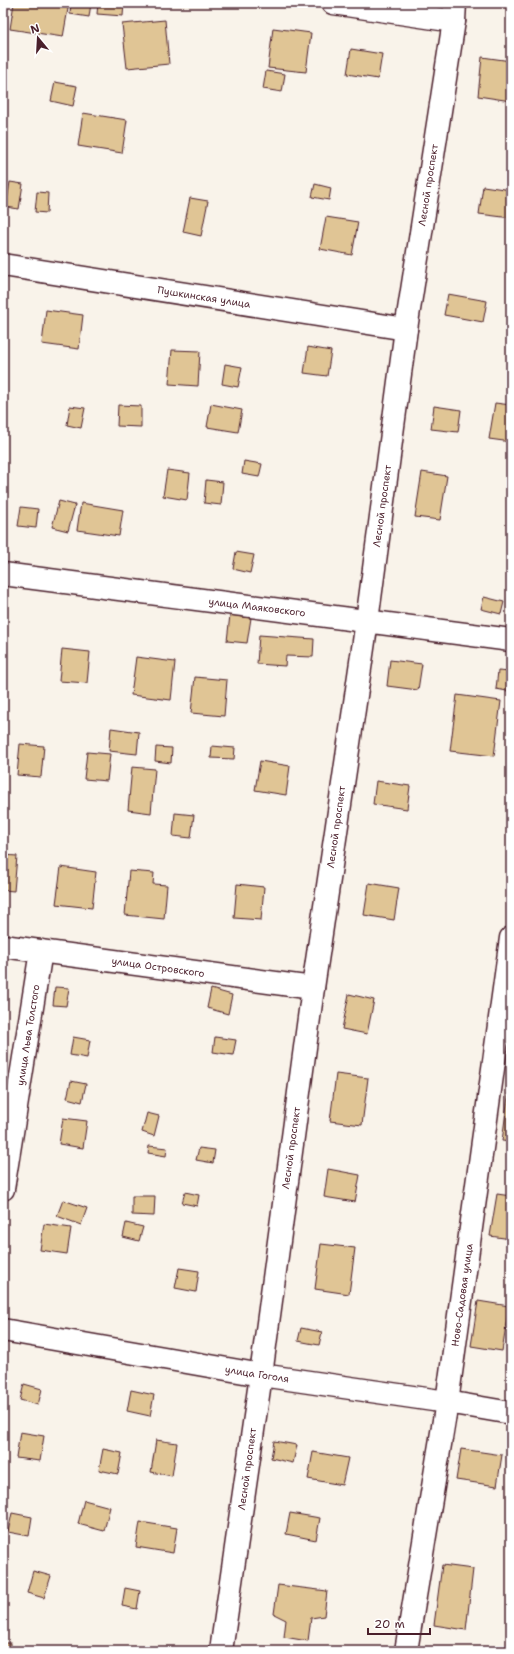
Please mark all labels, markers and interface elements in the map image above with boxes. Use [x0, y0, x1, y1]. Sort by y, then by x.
north arrow [18, 18, 58, 58]
text: N [29, 20, 42, 37]
street label: Лесной проспект [415, 142, 441, 227]
street label: Пушкинская улица [157, 283, 252, 311]
street label: Лесной проспект [370, 463, 394, 548]
street label: улица Маяковского [208, 595, 306, 619]
street label: Лесной проспект [324, 784, 348, 869]
street label: улица Островского [111, 954, 205, 980]
street label: улица Льва Толстого [14, 983, 42, 1087]
street label: Лесной проспект [279, 1105, 303, 1190]
street label: Ново-Садовая улица [448, 1242, 476, 1347]
street label: улица Гоголя [224, 1363, 290, 1385]
street label: Лесной проспект [235, 1426, 259, 1511]
scale bar [368, 1610, 430, 1636]
text: 20 m [374, 1616, 405, 1632]

